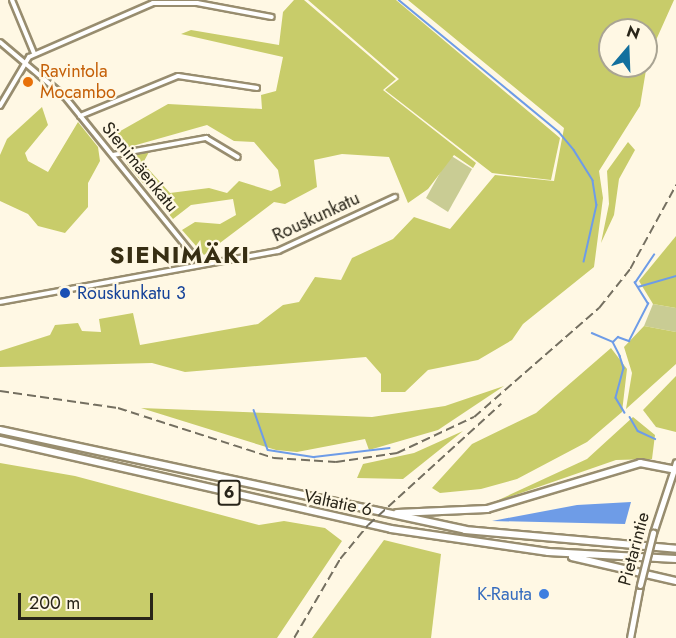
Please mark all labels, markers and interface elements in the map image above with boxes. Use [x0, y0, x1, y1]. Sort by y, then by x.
north arrow [598, 18, 658, 78]
text: N [624, 19, 643, 45]
place label: Ravintola Mocambo [40, 61, 116, 104]
marker: Ravintola Mocambo [21, 75, 35, 89]
street label: Sienimäenkatu [97, 118, 183, 216]
street label: Rouskunkatu [269, 187, 363, 247]
district label: SIENIMÄKI [110, 241, 250, 269]
place label: Rouskunkatu 3 [77, 282, 186, 304]
marker: Rouskunkatu 3 [58, 286, 72, 300]
road number: 6 [217, 480, 241, 506]
street label: Valtatie 6 [302, 485, 374, 521]
street label: Pietarintie [614, 510, 654, 588]
scale bar [21, 581, 156, 619]
place label: K-Rauta [477, 583, 532, 605]
marker: K-Rauta [537, 587, 551, 601]
text: 200 m [29, 590, 80, 616]

